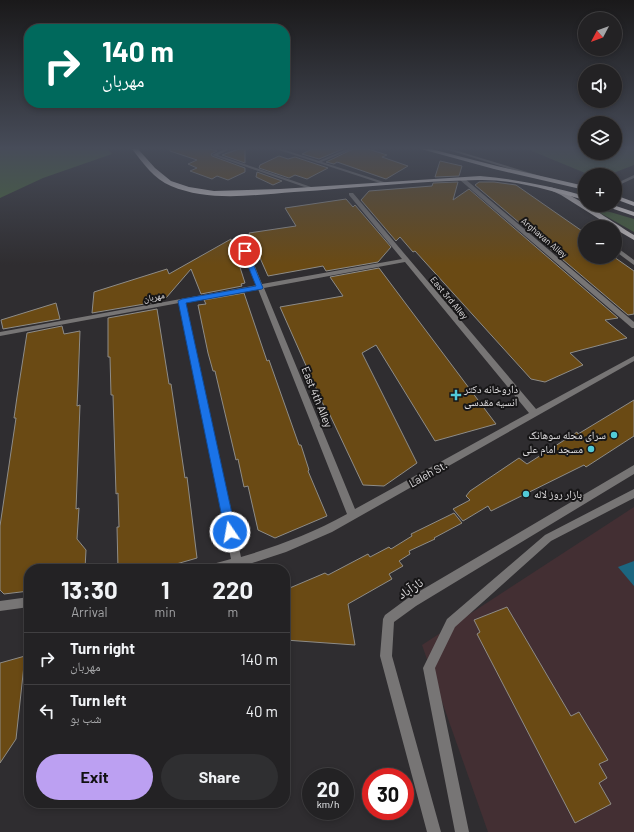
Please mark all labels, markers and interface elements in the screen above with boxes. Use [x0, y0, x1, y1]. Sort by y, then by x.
north arrow [578, 12, 622, 56]
map controls [578, 12, 622, 264]
text: 140 m [102, 34, 174, 68]
icon: right [36, 40, 88, 92]
button: sound [578, 64, 622, 108]
text: مهربان [102, 69, 144, 91]
button: layers [578, 116, 622, 160]
button: + [578, 168, 622, 212]
street label: Arghavan Alley [519, 215, 570, 260]
button: − [578, 220, 622, 264]
pin [228, 234, 262, 268]
icon: arrive [234, 240, 256, 262]
street label: East 3rd Alley [428, 274, 470, 321]
street label: مهربان [143, 289, 165, 304]
street label: East 4th Alley [299, 364, 336, 429]
place label: داروخانه دکتر انسیه مقدسی [463, 382, 519, 409]
marker: داروخانه دکتر انسیه مقدسی [451, 390, 461, 400]
place label: سرای محله سوهانک [528, 428, 606, 442]
marker: سرای محله سوهانک [609, 430, 619, 440]
place label: مسجد امام علی [522, 442, 583, 456]
marker: مسجد امام علی [586, 444, 596, 454]
street label: Laleh St. [406, 458, 449, 489]
place label: بازار روز لاله [534, 487, 582, 500]
marker: بازار روز لاله [521, 489, 531, 499]
position arrow [209, 511, 251, 553]
street label: نازآباد [394, 574, 426, 603]
text: 13:30 [61, 575, 118, 604]
text: 1 [161, 575, 169, 604]
text: 220 [213, 575, 253, 604]
text: Arrival [71, 604, 107, 620]
text: min [155, 604, 176, 620]
text: m [227, 604, 238, 620]
text: Turn right [70, 639, 135, 657]
icon: right [36, 648, 58, 670]
text: 140 m [241, 650, 278, 668]
text: مهربان [70, 658, 101, 674]
text: Turn left [70, 691, 126, 709]
icon: left [36, 700, 58, 722]
text: 40 m [246, 702, 278, 720]
text: شب بو [70, 710, 101, 726]
button: Exit [36, 754, 153, 800]
button: Share [161, 754, 278, 800]
speed limit sign: 30 [362, 768, 414, 820]
text: 20 [317, 777, 339, 801]
text: km/h [317, 798, 339, 810]

